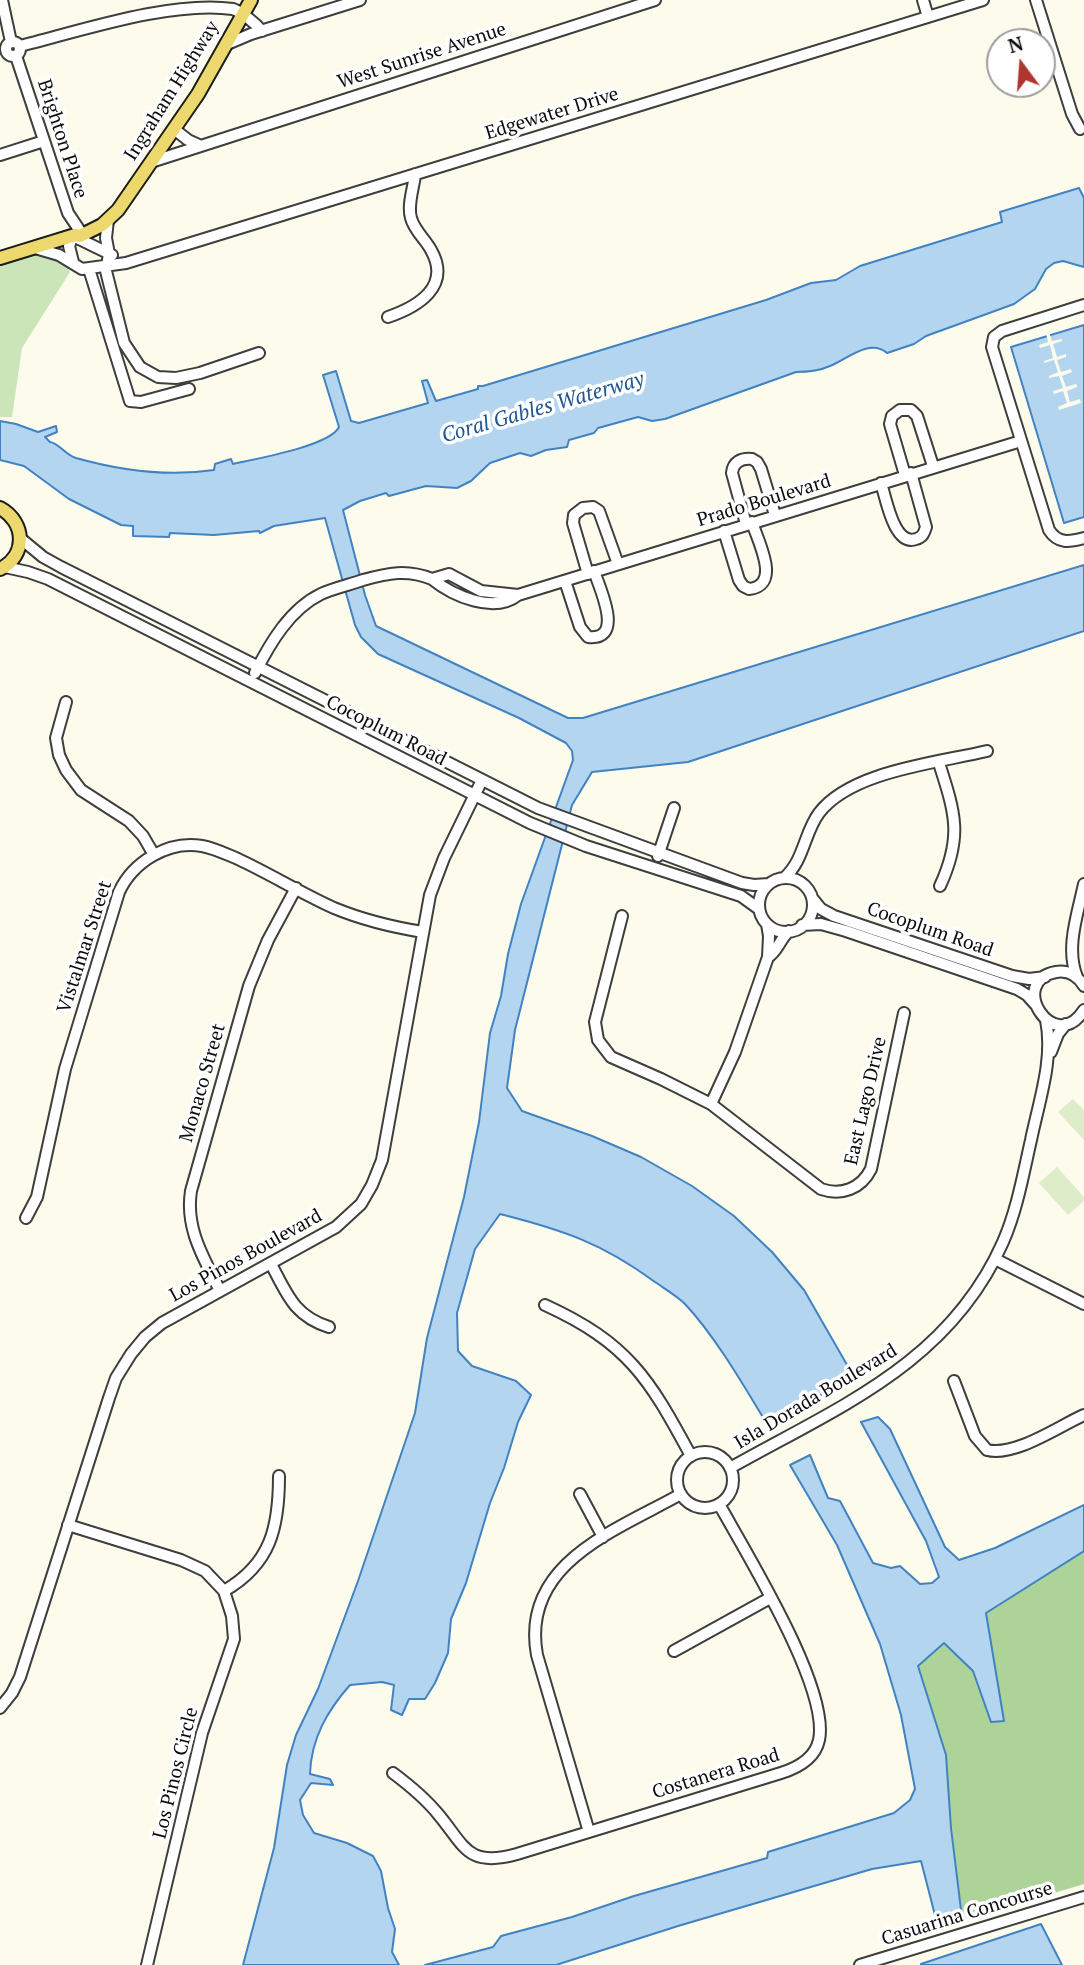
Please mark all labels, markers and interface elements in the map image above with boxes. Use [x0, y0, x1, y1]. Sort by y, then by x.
street label: Ingraham Highway [120, 17, 224, 165]
street label: West Sunrise Avenue [335, 18, 509, 94]
north arrow [986, 28, 1056, 98]
text: N [1005, 30, 1026, 58]
street label: Brighton Place [32, 77, 92, 201]
street label: Edgewater Drive [482, 83, 622, 145]
water label: Coral Gables Waterway [439, 367, 647, 449]
street label: Prado Boulevard [694, 470, 834, 532]
street label: Cocoplum Road [322, 691, 450, 771]
street label: Vistalmar Street [53, 878, 117, 1016]
street label: Cocoplum Road [864, 898, 996, 962]
street label: Monaco Street [175, 1021, 231, 1145]
street label: East Lago Drive [840, 1035, 892, 1167]
street label: Los Pinos Boulevard [166, 1205, 326, 1307]
street label: Isla Dorada Boulevard [731, 1339, 901, 1455]
street label: Los Pinos Circle [149, 1705, 203, 1841]
street label: Costanera Road [650, 1744, 782, 1804]
street label: Casuarina Concourse [879, 1877, 1055, 1951]

